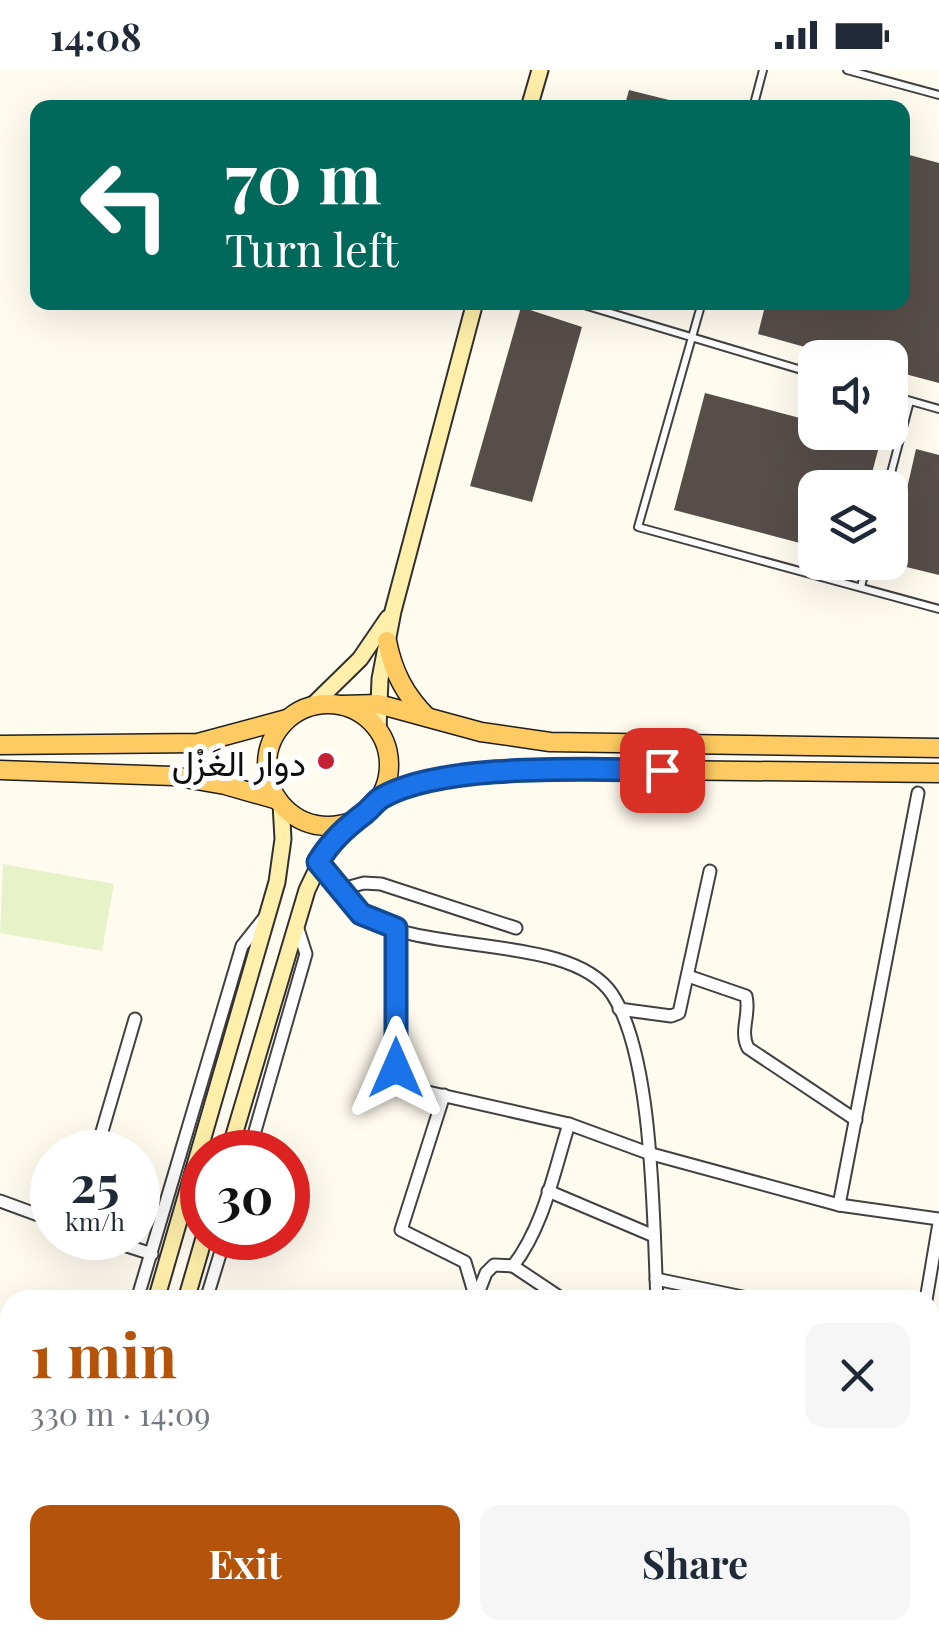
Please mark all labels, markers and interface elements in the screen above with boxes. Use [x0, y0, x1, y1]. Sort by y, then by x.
text: 14:08 [50, 10, 141, 61]
text: 70 m [225, 128, 382, 222]
icon: left [60, 140, 190, 270]
text: Turn left [225, 218, 399, 278]
map controls [798, 340, 908, 580]
button: sound [798, 340, 908, 450]
button: layers [798, 470, 908, 580]
pin [620, 728, 705, 813]
place label: دوار الغَزْل [172, 738, 306, 786]
icon: arrive [635, 743, 690, 798]
marker: دوار الغَزْل [315, 750, 337, 772]
position arrow [344, 1016, 448, 1120]
speed limit sign: 30 [180, 1130, 310, 1260]
text: 25 [70, 1149, 120, 1216]
text: km/h [65, 1204, 125, 1237]
text: 1 min [30, 1313, 177, 1393]
button: close [805, 1323, 910, 1428]
text: 330 m · 14:09 [30, 1391, 210, 1434]
button: Exit [30, 1505, 460, 1620]
button: Share [480, 1505, 910, 1620]

